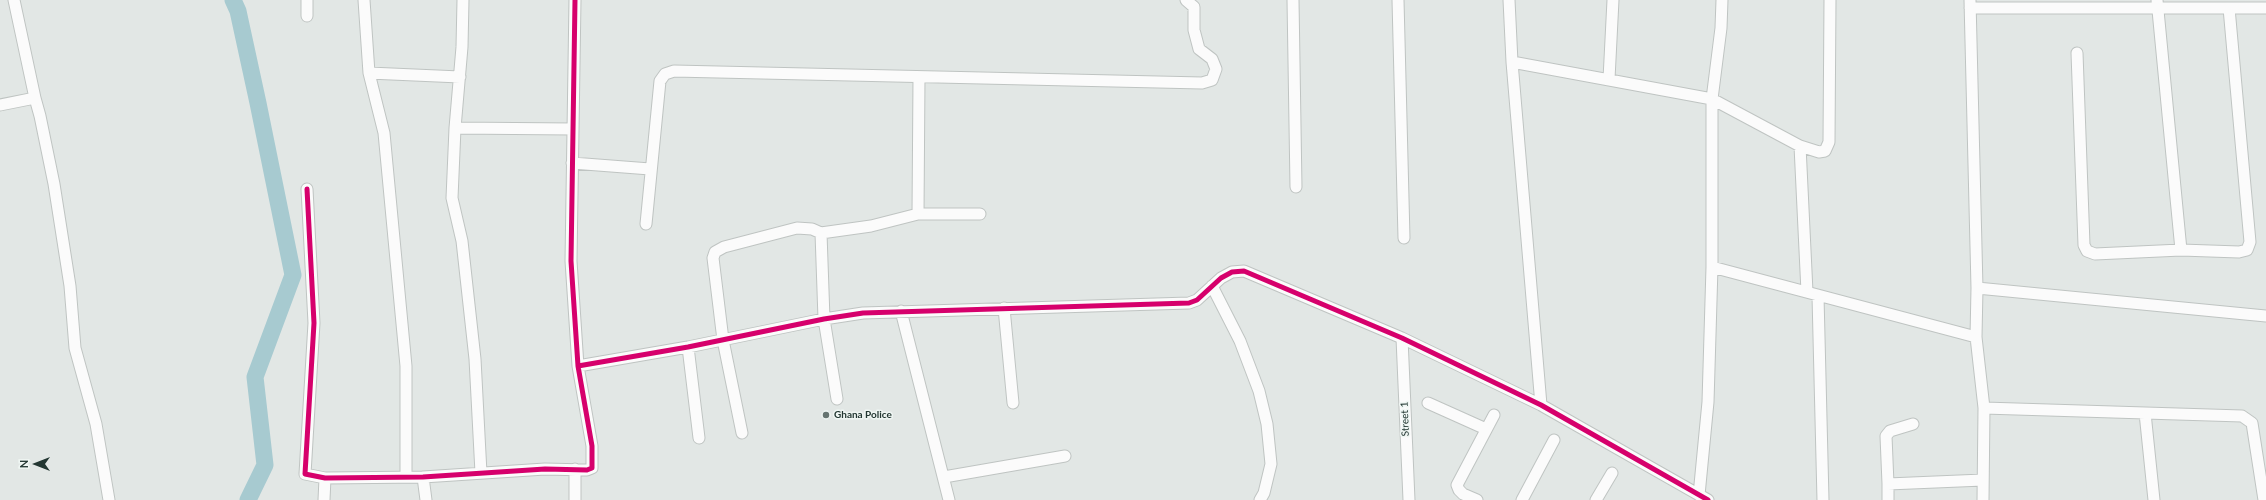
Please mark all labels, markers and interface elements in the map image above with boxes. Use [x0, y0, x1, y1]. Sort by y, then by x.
street label: Street 1 [1398, 401, 1412, 437]
place label: Ghana Police [834, 409, 892, 421]
marker: Ghana Police [821, 410, 831, 420]
north arrow [16, 444, 56, 484]
text: N [17, 460, 30, 468]

